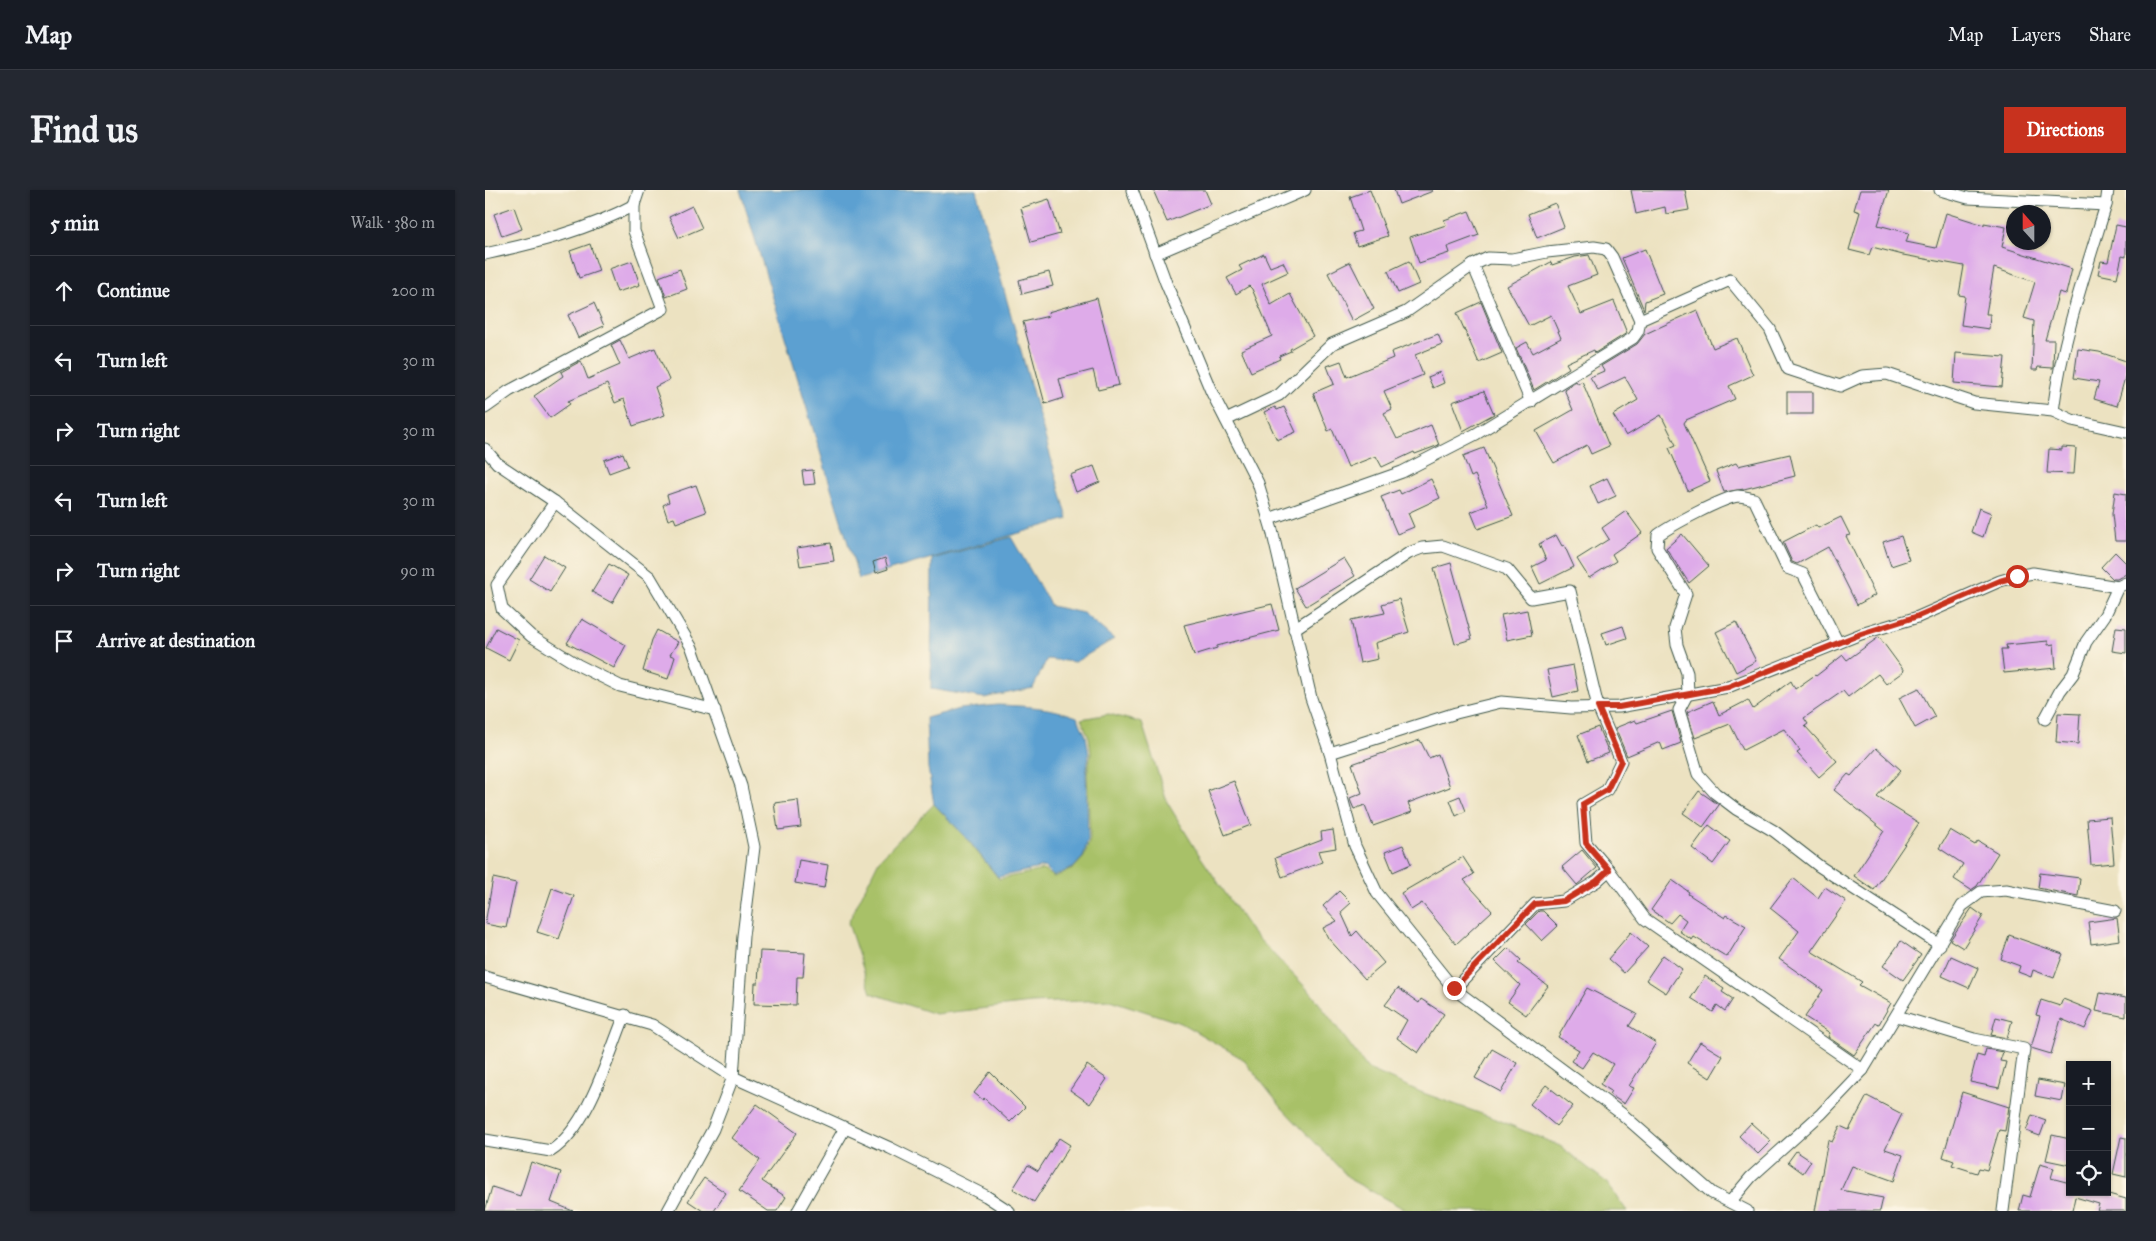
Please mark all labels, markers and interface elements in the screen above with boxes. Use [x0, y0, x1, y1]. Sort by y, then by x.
text: Map [25, 20, 72, 50]
text: Map [1948, 24, 1983, 46]
text: Layers [2011, 24, 2061, 46]
text: Share [2089, 24, 2131, 46]
button: Directions [2004, 107, 2126, 153]
text: Find us [30, 109, 138, 152]
north arrow [2006, 205, 2051, 250]
text: 5 min [50, 210, 99, 236]
text: Walk · 380 m [351, 213, 435, 232]
icon: ahead [50, 277, 78, 305]
text: Continue [97, 279, 170, 302]
text: 200 m [392, 281, 435, 300]
icon: left [50, 347, 78, 375]
text: Turn left [97, 349, 167, 372]
text: 30 m [402, 351, 435, 370]
icon: right [50, 417, 78, 445]
text: Turn right [97, 419, 180, 442]
text: 30 m [402, 421, 435, 440]
icon: left [50, 487, 78, 515]
text: Turn left [97, 489, 167, 512]
text: 30 m [402, 491, 435, 510]
icon: right [50, 557, 78, 585]
text: Turn right [97, 559, 180, 582]
text: 90 m [400, 561, 435, 580]
route start [2006, 565, 2029, 588]
icon: arrive [50, 627, 78, 655]
text: Arrive at destination [97, 629, 255, 652]
route end [1443, 977, 1466, 1000]
map controls [2066, 1061, 2111, 1196]
button: + [2066, 1061, 2111, 1106]
button: − [2066, 1106, 2111, 1151]
button: locate [2066, 1151, 2111, 1196]

